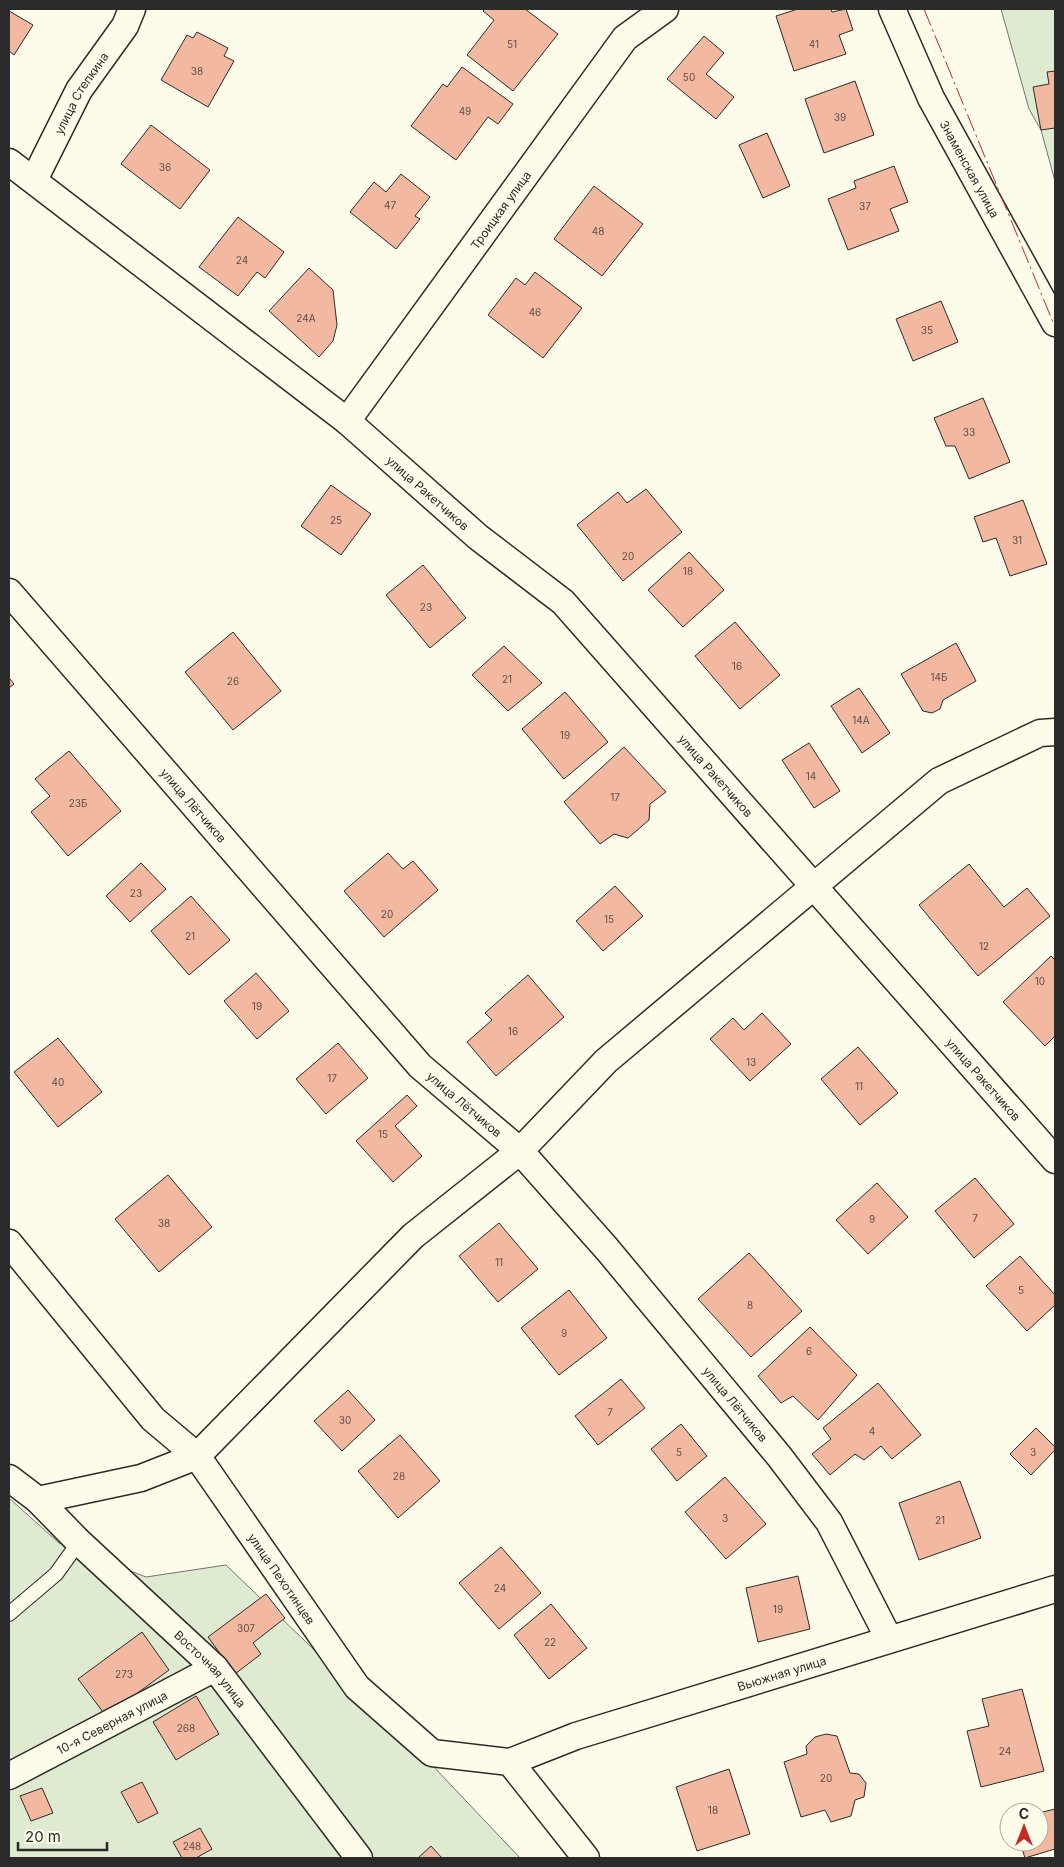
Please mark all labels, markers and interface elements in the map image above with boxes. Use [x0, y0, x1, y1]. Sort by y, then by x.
house number: 51 [507, 38, 517, 50]
house number: 41 [809, 38, 819, 50]
street label: улица Степкина [51, 49, 111, 136]
house number: 38 [191, 65, 203, 77]
house number: 50 [683, 71, 695, 83]
house number: 49 [459, 105, 471, 117]
house number: 39 [834, 111, 846, 123]
street label: Знаменская улица [937, 117, 1003, 220]
house number: 36 [159, 161, 171, 173]
street label: Троицкая улица [467, 168, 534, 252]
house number: 47 [384, 199, 396, 211]
house number: 37 [859, 200, 871, 212]
house number: 48 [592, 225, 604, 237]
house number: 24 [236, 254, 248, 266]
house number: 46 [529, 306, 541, 318]
house number: 24А [296, 312, 316, 324]
house number: 35 [921, 324, 933, 336]
house number: 33 [963, 426, 975, 438]
street label: улица Ракетчиков [384, 452, 472, 533]
house number: 25 [330, 514, 342, 526]
house number: 31 [1012, 534, 1022, 546]
house number: 20 [622, 550, 634, 562]
house number: 18 [683, 565, 693, 577]
house number: 23 [420, 601, 432, 613]
house number: 16 [732, 660, 742, 672]
house number: 14Б [931, 671, 948, 683]
house number: 21 [502, 673, 512, 685]
house number: 26 [227, 675, 239, 687]
house number: 14А [852, 714, 870, 726]
house number: 19 [560, 729, 570, 741]
street label: улица Ракетчиков [676, 731, 756, 820]
street label: улица Лётчиков [157, 765, 230, 845]
house number: 14 [806, 770, 816, 782]
house number: 17 [610, 791, 620, 803]
house number: 23Б [69, 797, 87, 809]
house number: 23 [130, 887, 142, 899]
house number: 20 [381, 908, 393, 920]
house number: 15 [604, 913, 614, 925]
house number: 21 [185, 930, 195, 942]
house number: 12 [979, 940, 989, 952]
house number: 10 [1035, 975, 1045, 987]
house number: 19 [252, 1000, 262, 1012]
house number: 16 [508, 1025, 518, 1037]
street label: улица Ракетчиков [943, 1035, 1024, 1124]
house number: 13 [746, 1056, 756, 1068]
street label: улица Лётчиков [424, 1068, 505, 1140]
house number: 17 [327, 1072, 337, 1084]
house number: 40 [52, 1076, 64, 1088]
house number: 11 [855, 1080, 863, 1092]
house number: 15 [378, 1128, 388, 1140]
house number: 7 [972, 1212, 978, 1224]
house number: 9 [869, 1213, 875, 1225]
house number: 38 [158, 1217, 170, 1229]
house number: 11 [495, 1256, 503, 1268]
house number: 5 [1018, 1284, 1024, 1296]
house number: 8 [747, 1299, 753, 1311]
house number: 9 [561, 1327, 567, 1339]
house number: 6 [806, 1345, 812, 1357]
street label: улица Лётчиков [700, 1363, 771, 1445]
house number: 7 [607, 1406, 613, 1418]
house number: 30 [339, 1414, 351, 1426]
house number: 4 [869, 1425, 875, 1437]
house number: 5 [676, 1446, 682, 1458]
house number: 3 [1030, 1446, 1036, 1458]
house number: 28 [393, 1470, 405, 1482]
house number: 3 [722, 1512, 728, 1524]
house number: 21 [935, 1514, 945, 1526]
street label: улица Пехотинцев [245, 1530, 319, 1627]
house number: 24 [494, 1582, 506, 1594]
house number: 19 [773, 1603, 783, 1615]
house number: 307 [237, 1622, 255, 1634]
street label: Восточная улица [172, 1627, 250, 1710]
house number: 22 [544, 1636, 556, 1648]
street label: Вьюжная улица [735, 1652, 828, 1694]
house number: 273 [115, 1668, 133, 1680]
street label: 10-я Северная улица [54, 1687, 170, 1757]
house number: 268 [177, 1722, 195, 1734]
house number: 24 [999, 1745, 1011, 1757]
house number: 20 [820, 1772, 832, 1784]
north arrow [999, 1802, 1049, 1852]
house number: 18 [708, 1804, 718, 1816]
text: С [1019, 1805, 1029, 1822]
scale bar [18, 1820, 106, 1852]
text: 20 m [25, 1827, 61, 1846]
house number: 248 [183, 1840, 201, 1852]

